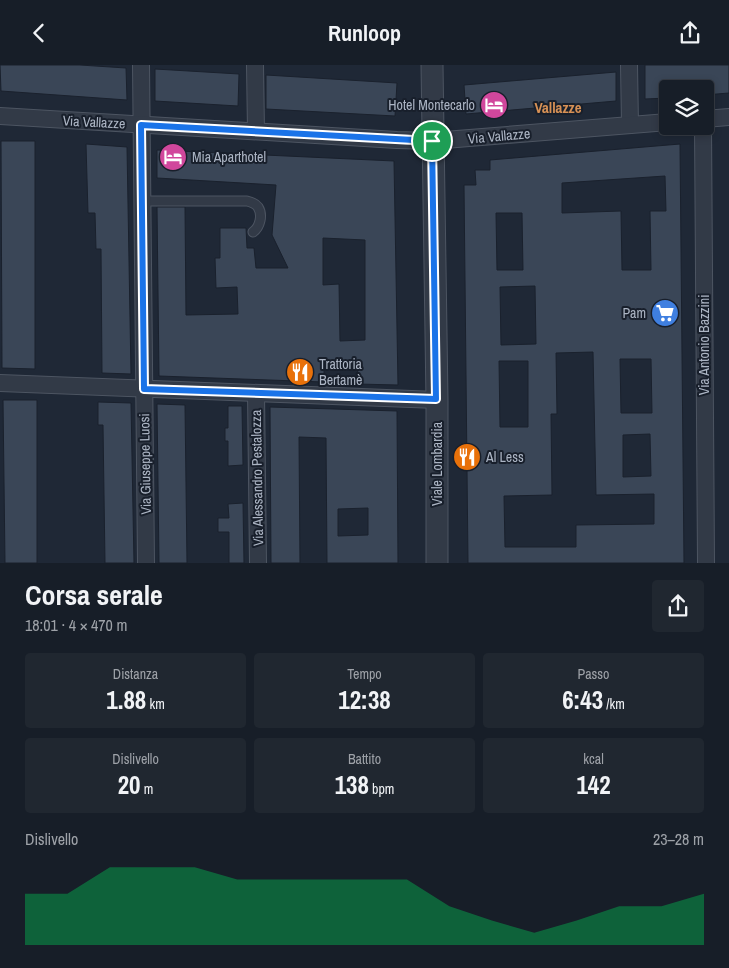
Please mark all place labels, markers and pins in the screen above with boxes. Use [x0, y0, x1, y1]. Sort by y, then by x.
hotel icon: Hotel Montecarlo [479, 90, 509, 120]
place label: Hotel Montecarlo [388, 96, 475, 114]
pin [411, 120, 453, 162]
hotel icon: Mia Aparthotel [158, 142, 188, 172]
place label: Mia Aparthotel [192, 148, 266, 166]
supermarket icon: Pam [650, 298, 680, 328]
place label: Pam [622, 304, 646, 322]
place label: Trattoria Bertamè [319, 355, 363, 389]
restaurant icon: Trattoria Bertamè [285, 357, 315, 387]
restaurant icon: Al Less [452, 442, 482, 472]
place label: Al Less [485, 448, 524, 466]

